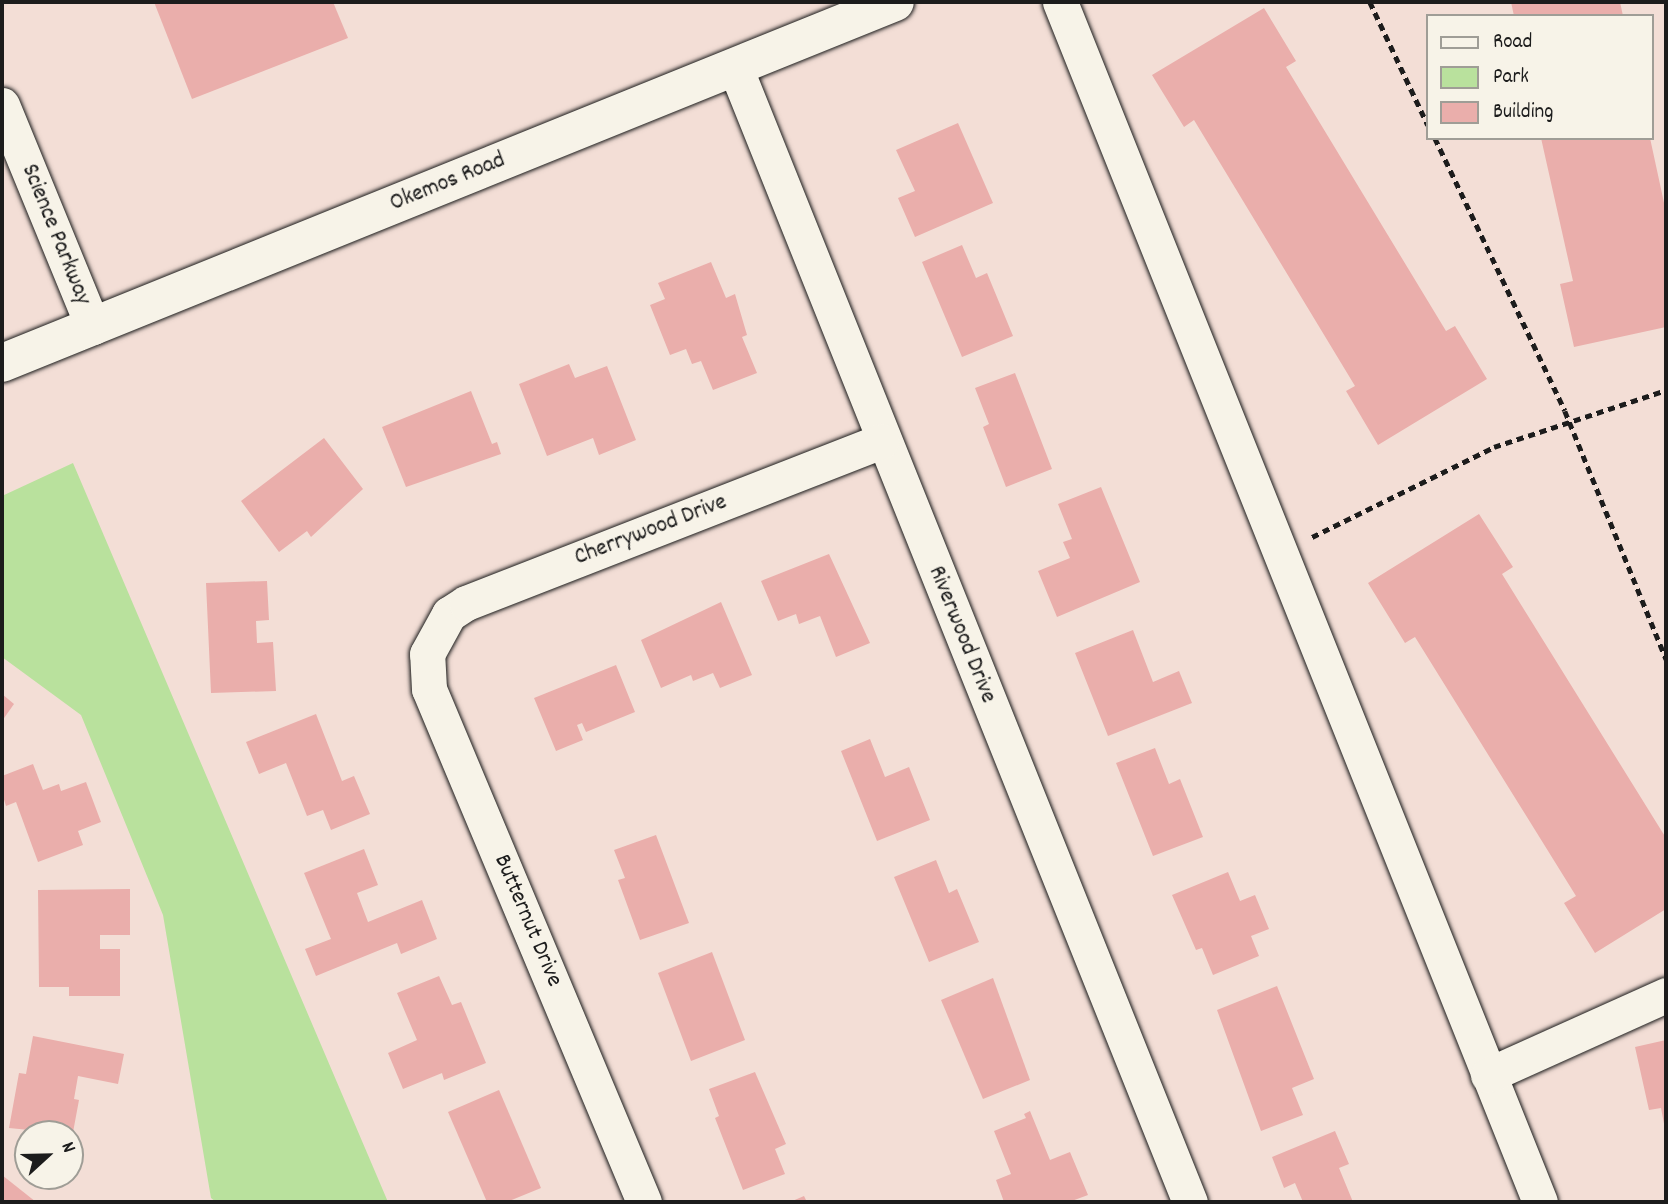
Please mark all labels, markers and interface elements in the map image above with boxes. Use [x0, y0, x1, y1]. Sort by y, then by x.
legend [1426, 14, 1654, 140]
text: Road [1493, 28, 1532, 58]
text: Park [1493, 63, 1529, 93]
text: Building [1493, 98, 1553, 128]
street label: Okemos Road [386, 147, 510, 219]
street label: Science Parkway [14, 160, 96, 310]
street label: Cherrywood Drive [571, 489, 731, 573]
street label: Riverwood Drive [920, 562, 1002, 708]
street label: Butternut Drive [486, 851, 568, 991]
north arrow [14, 1120, 84, 1190]
text: N [53, 1138, 81, 1157]

